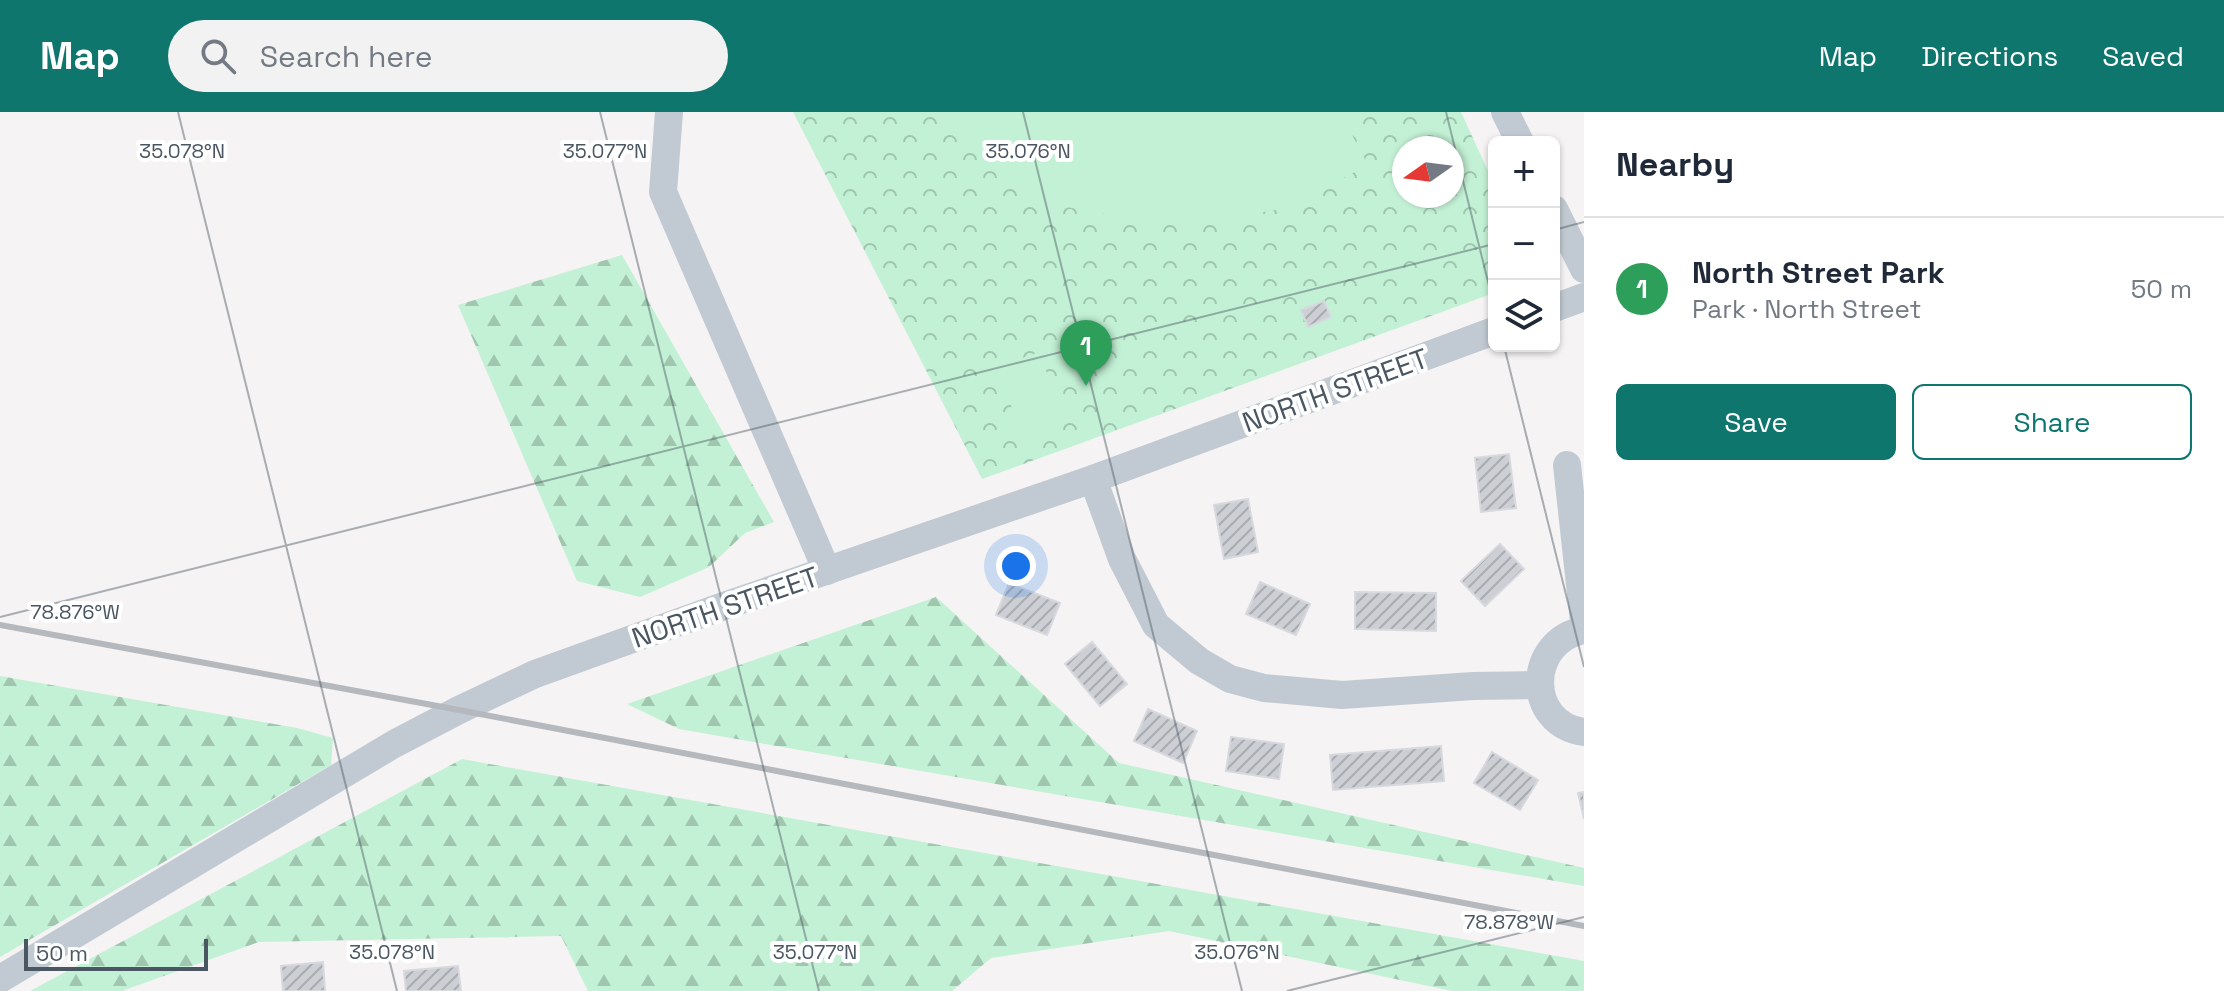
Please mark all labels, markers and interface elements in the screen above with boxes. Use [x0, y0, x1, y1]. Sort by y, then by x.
search box [168, 20, 728, 92]
text: Map [40, 32, 120, 80]
icon: search [196, 34, 240, 78]
text: Search here [260, 37, 433, 76]
text: Map [1819, 38, 1877, 74]
text: Directions [1921, 38, 2058, 74]
text: Saved [2102, 38, 2184, 74]
north arrow [1392, 136, 1464, 208]
map controls [1488, 136, 1560, 352]
button: + [1488, 136, 1560, 208]
text: 35.078°N [139, 138, 225, 164]
text: 35.077°N [563, 138, 647, 164]
text: 35.076°N [985, 138, 1071, 164]
text: Nearby [1616, 143, 1734, 186]
button: − [1488, 208, 1560, 280]
text: North Street Park [1692, 253, 1945, 292]
text: 1 [1636, 272, 1648, 306]
text: 50 m [2131, 272, 2192, 306]
button: layers [1488, 280, 1560, 352]
text: Park · North Street [1692, 292, 1921, 326]
pin: 1 [1060, 320, 1112, 386]
street label: NORTH STREET [1237, 340, 1433, 440]
button: Save [1616, 384, 1896, 460]
button: Share [1912, 384, 2192, 460]
your location [996, 546, 1036, 586]
street label: NORTH STREET [627, 558, 823, 656]
text: 78.876°W [30, 599, 120, 625]
text: 78.878°W [1464, 909, 1554, 935]
scale bar [24, 935, 208, 971]
text: 50 m [36, 939, 88, 967]
text: 35.078°N [349, 939, 435, 965]
text: 35.077°N [773, 939, 857, 965]
text: 35.076°N [1194, 939, 1280, 965]

